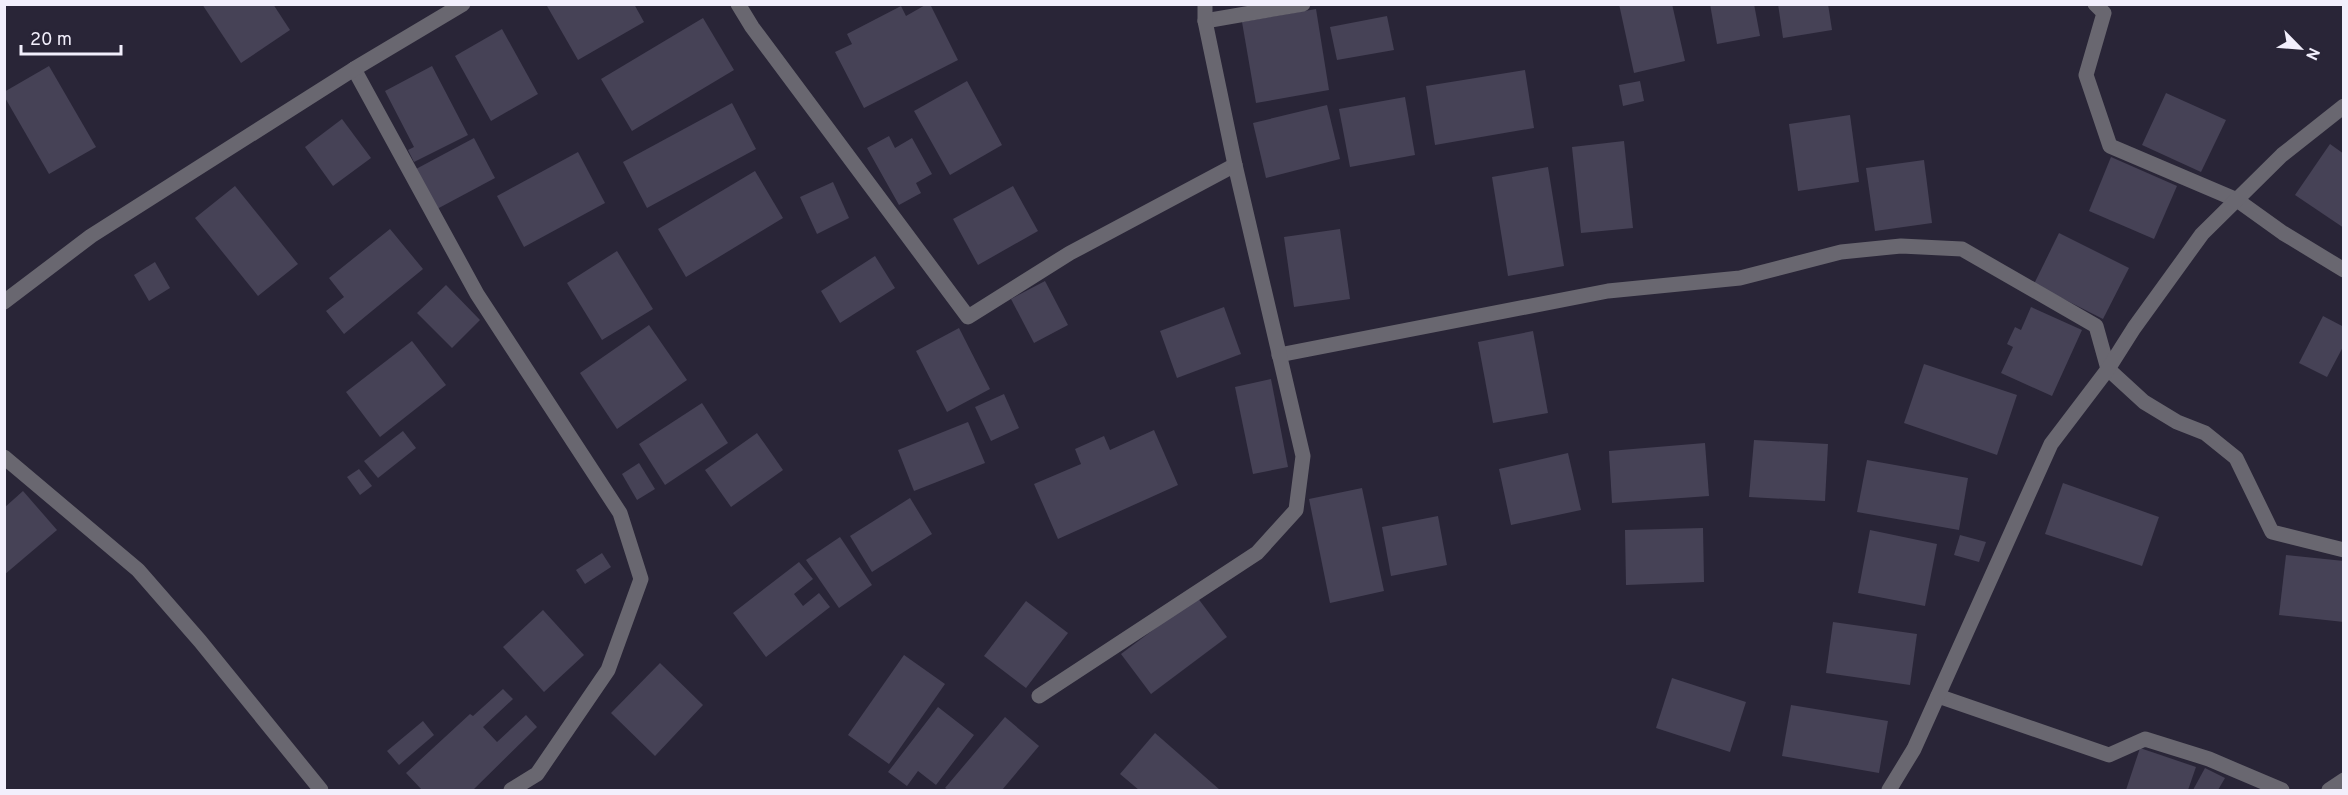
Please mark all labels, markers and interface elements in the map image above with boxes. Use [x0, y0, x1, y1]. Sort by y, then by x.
scale bar [21, 18, 122, 56]
north arrow [2270, 18, 2330, 78]
text: 20 m [30, 29, 72, 52]
text: N [2300, 44, 2323, 63]

